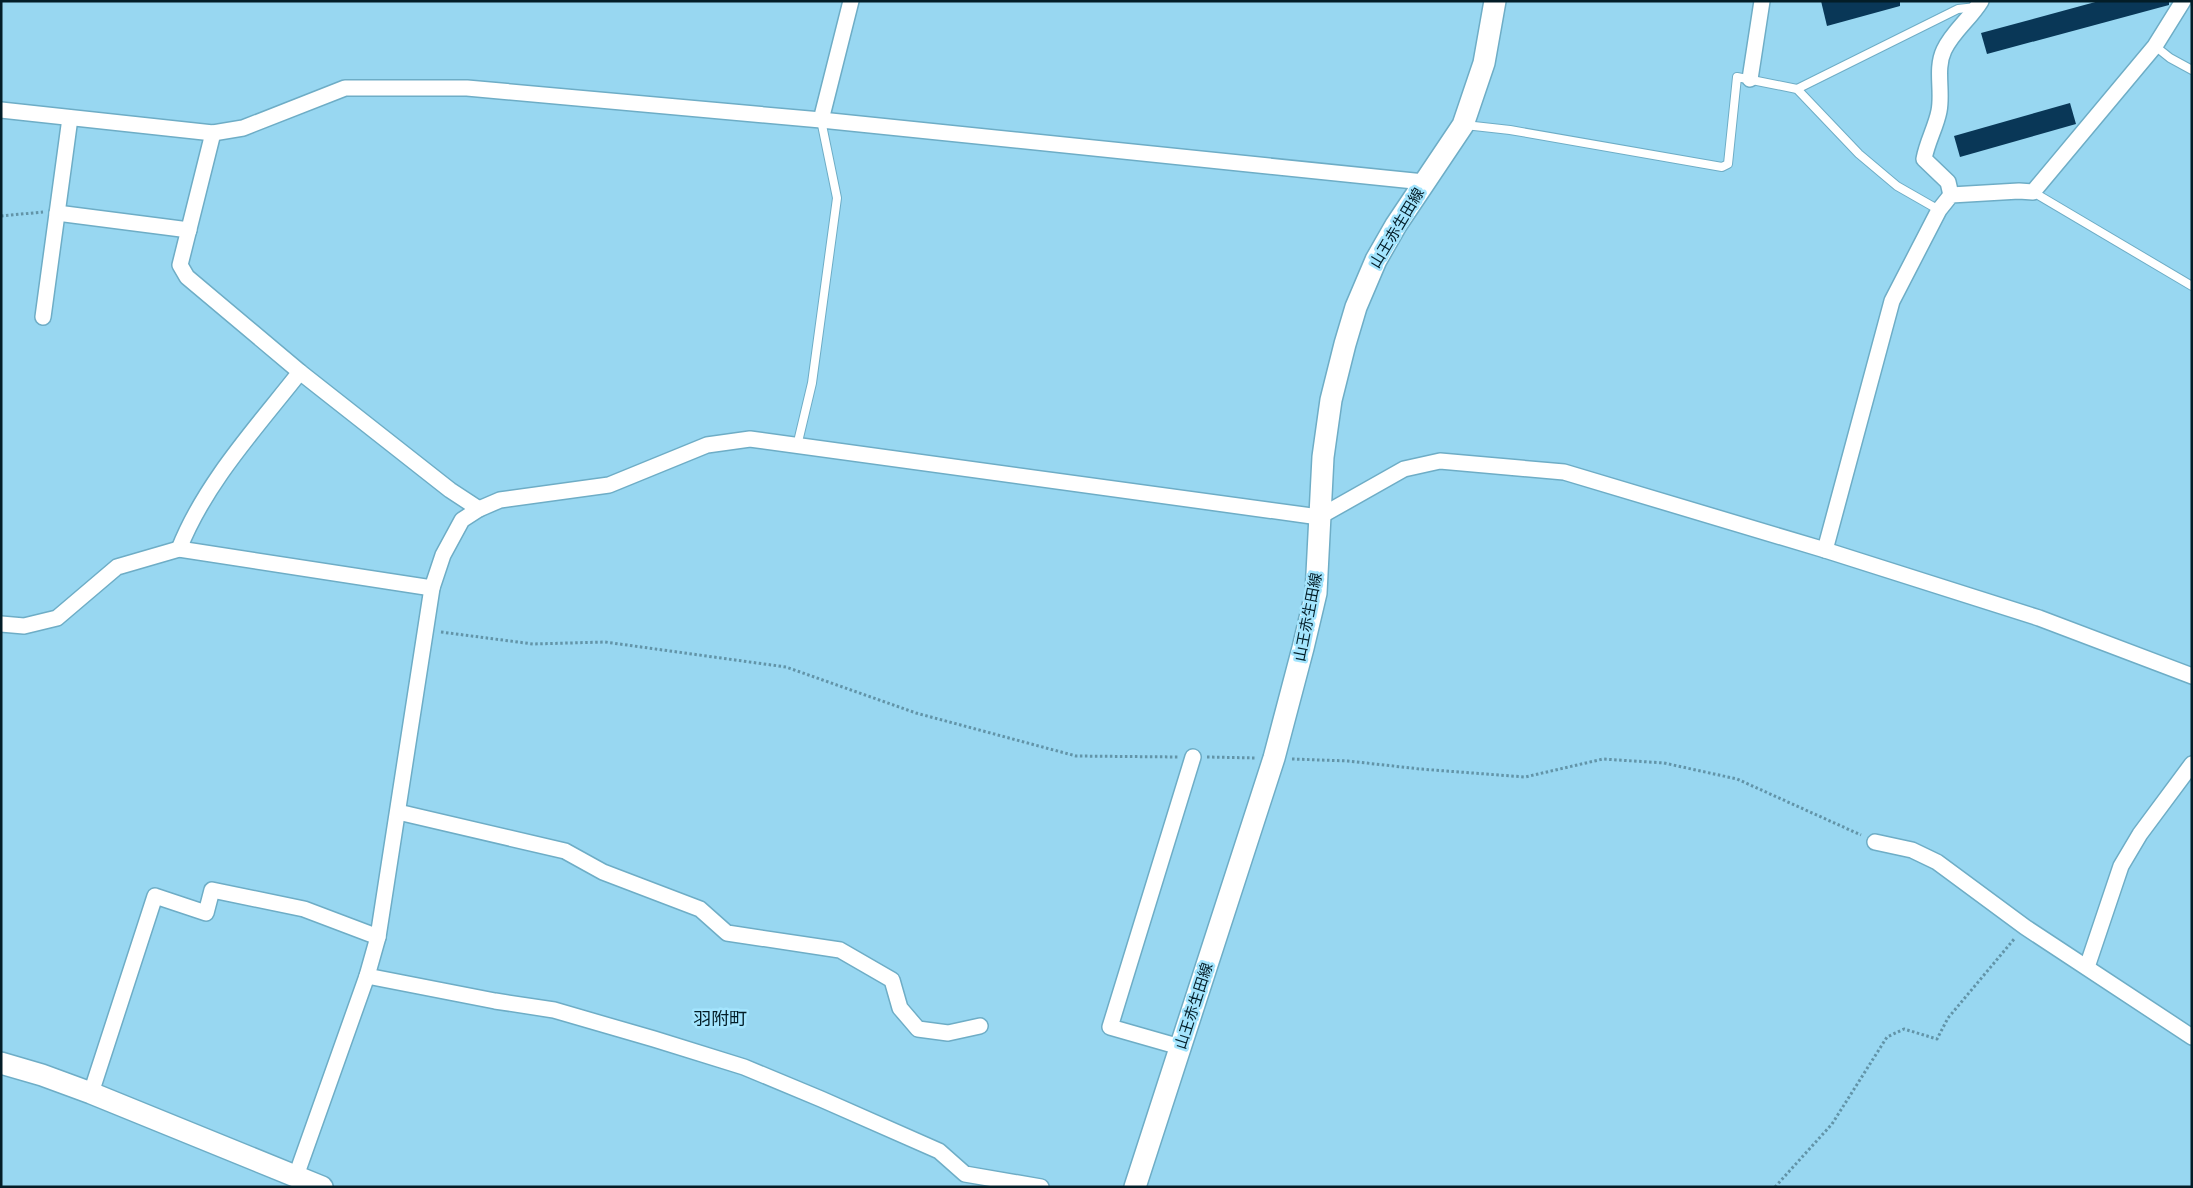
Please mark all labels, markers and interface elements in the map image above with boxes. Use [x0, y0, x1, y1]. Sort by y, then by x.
street label: 山王赤生田線 [1365, 184, 1428, 271]
street label: 山王赤生田線 [1290, 571, 1325, 663]
street label: 山王赤生田線 [1171, 960, 1216, 1052]
district label: 羽附町 [693, 1007, 747, 1030]

